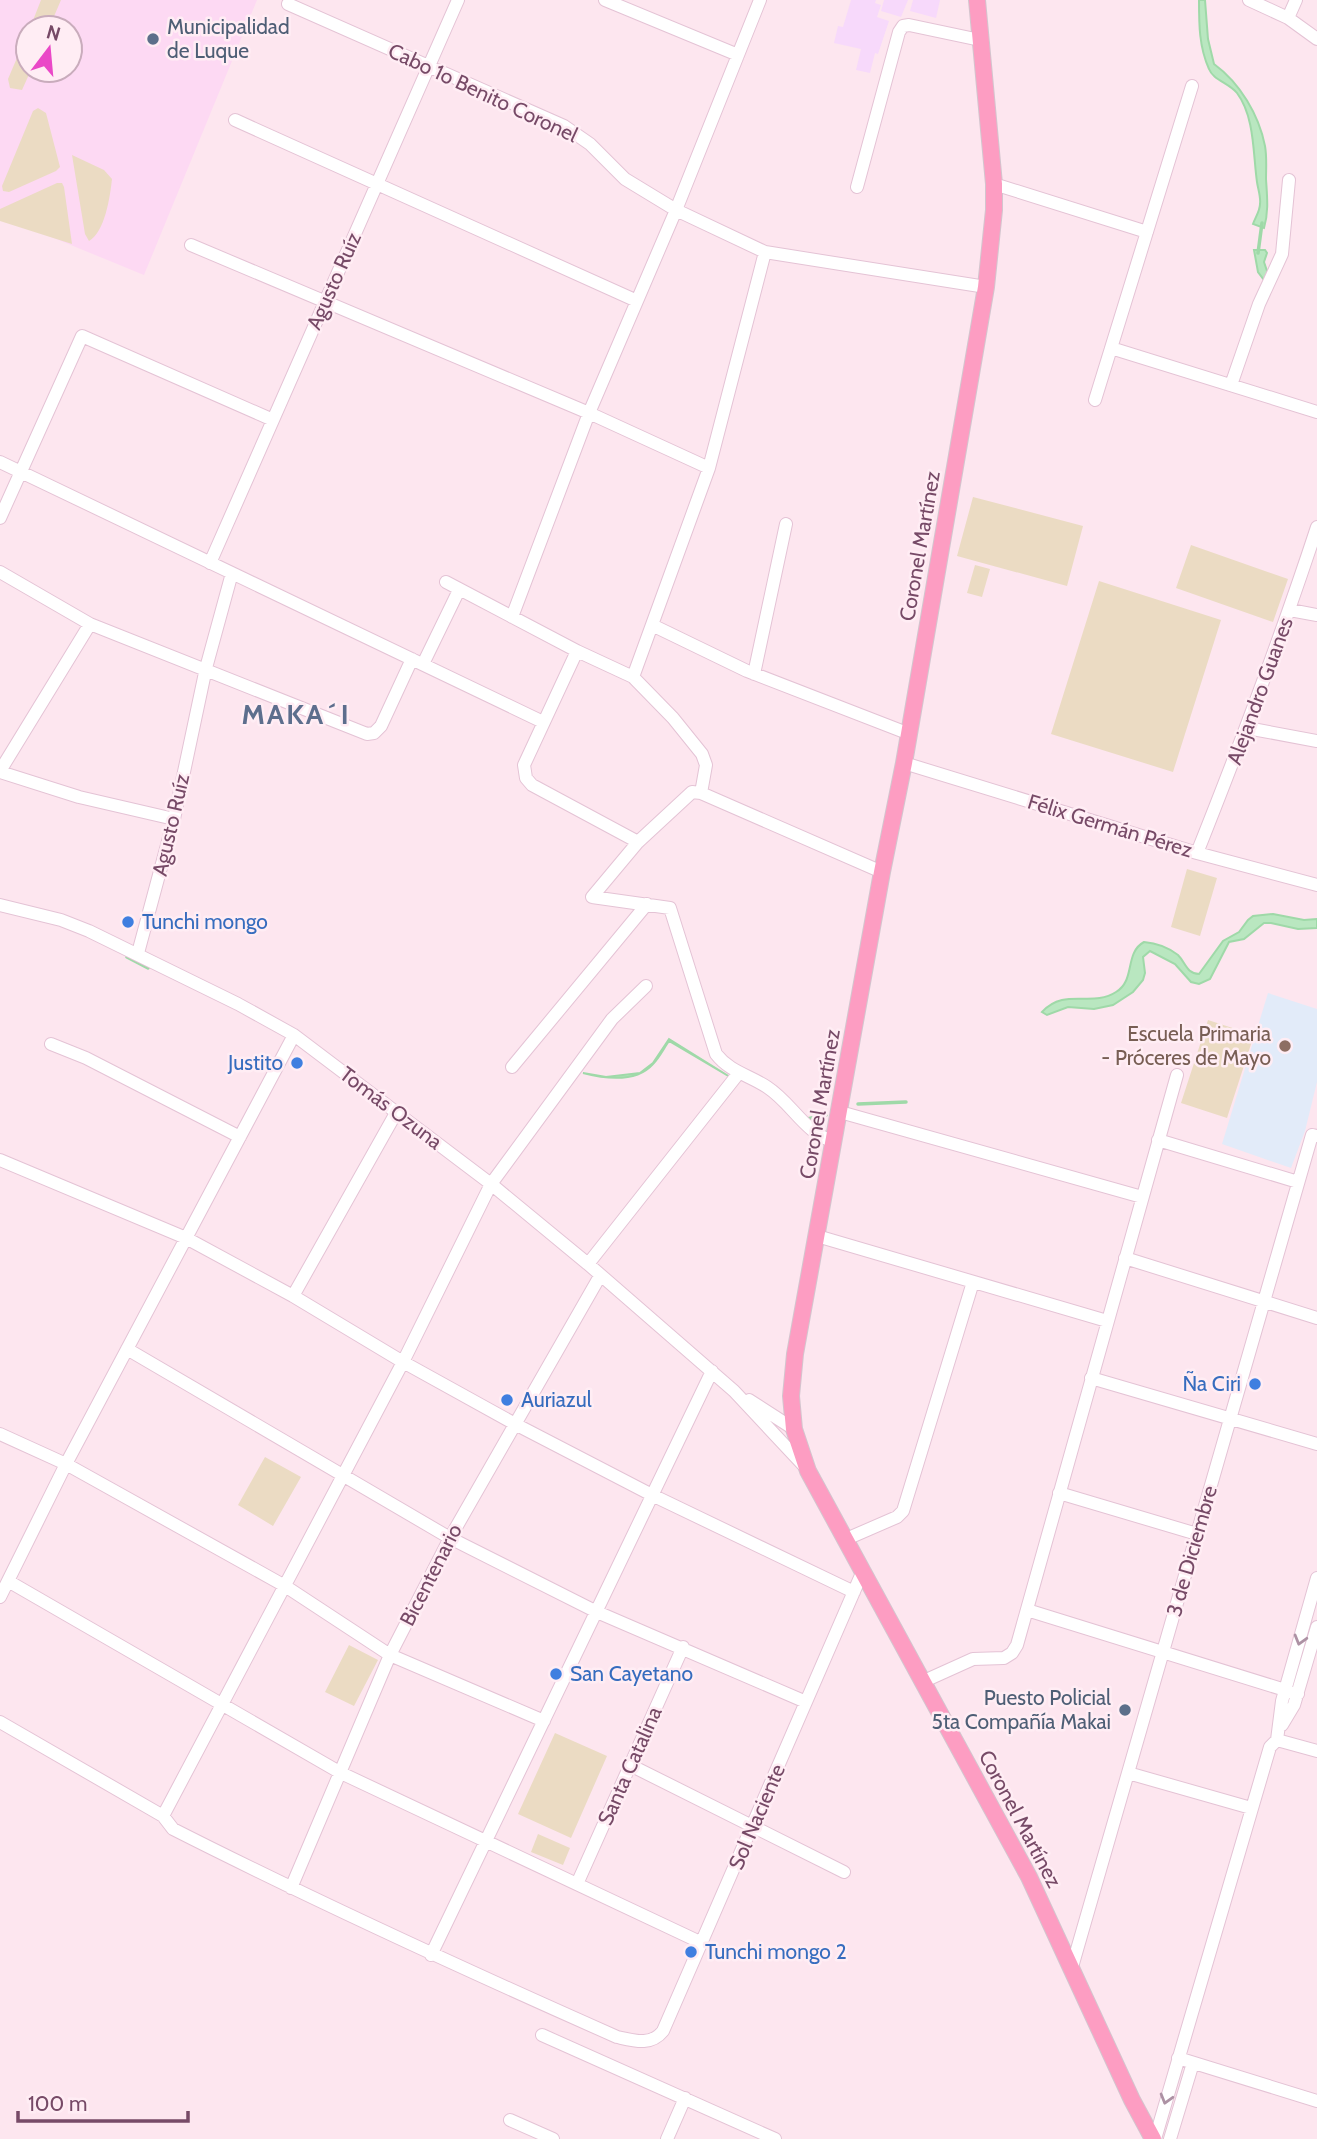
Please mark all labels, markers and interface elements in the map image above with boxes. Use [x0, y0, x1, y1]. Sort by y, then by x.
north arrow [14, 14, 84, 84]
place label: Municipalidad de Luque [167, 14, 290, 63]
text: N [44, 20, 63, 46]
marker: Municipalidad de Luque [145, 31, 161, 47]
street label: Cabo 1o Benito Coronel [384, 38, 582, 147]
street label: Agusto Ruíz [301, 228, 366, 333]
street label: Coronel Martínez [894, 469, 945, 623]
street label: Alejandro Guanes [1221, 613, 1299, 768]
district label: MAKA´I [241, 697, 351, 731]
street label: Agusto Ruíz [147, 771, 194, 878]
street label: Félix Germán Pérez [1025, 789, 1196, 862]
place label: Tunchi mongo [142, 909, 268, 934]
marker: Tunchi mongo [120, 914, 136, 930]
place label: Escuela Primaria - Próceres de Mayo [1101, 1021, 1271, 1070]
street label: Coronel Martínez [794, 1027, 845, 1181]
marker: Escuela Primaria - Próceres de Mayo [1277, 1038, 1293, 1054]
place label: Justito [227, 1050, 283, 1075]
marker: Justito [289, 1055, 305, 1071]
street label: Tomás Ozuna [335, 1061, 447, 1154]
place label: Ña Ciri [1182, 1370, 1241, 1396]
marker: Ña Ciri [1247, 1376, 1263, 1392]
place label: Auriazul [521, 1387, 592, 1412]
marker: Auriazul [499, 1392, 515, 1408]
street label: 3 de Diciembre [1161, 1482, 1222, 1619]
street label: Bicentenario [394, 1520, 467, 1630]
one-way arrow [1293, 1633, 1308, 1645]
place label: San Cayetano [570, 1661, 693, 1686]
marker: San Cayetano [548, 1666, 564, 1682]
place label: Puesto Policial 5ta Compañía Makai [932, 1685, 1111, 1734]
marker: Puesto Policial 5ta Compañía Makai [1117, 1702, 1133, 1718]
street label: Santa Catalina [592, 1703, 667, 1829]
street label: Coronel Martínez [974, 1746, 1067, 1892]
street label: Sol Naciente [723, 1760, 790, 1873]
place label: Tunchi mongo 2 [705, 1939, 847, 1964]
marker: Tunchi mongo 2 [683, 1944, 699, 1960]
scale bar [18, 2080, 187, 2124]
text: 100 m [28, 2091, 87, 2116]
one-way arrow [1160, 2092, 1175, 2104]

